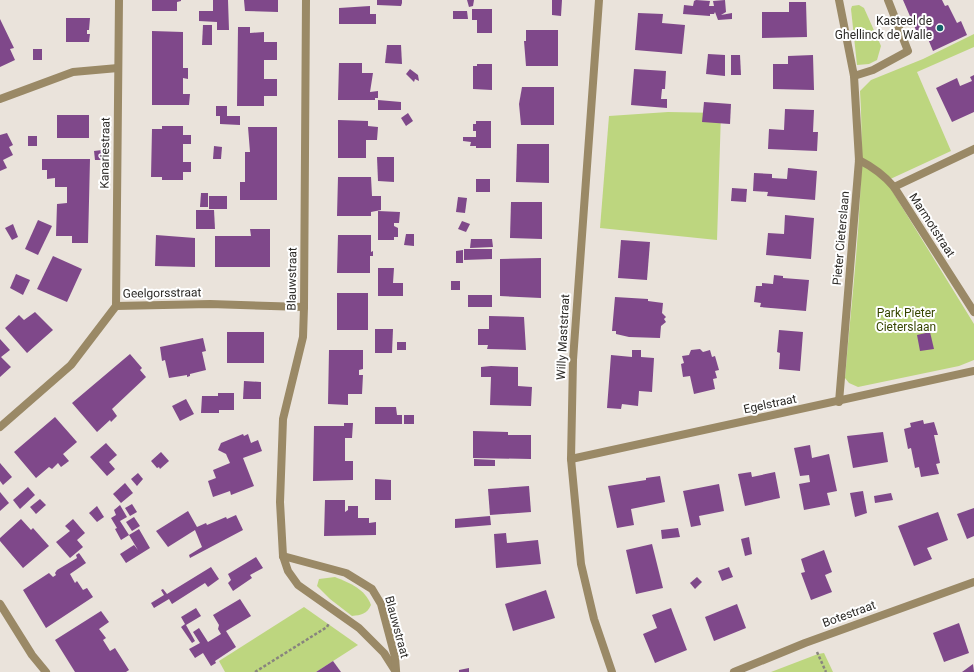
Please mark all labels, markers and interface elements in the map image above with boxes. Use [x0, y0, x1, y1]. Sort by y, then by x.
place label: Kasteel de Ghellinck de Walle [835, 14, 932, 42]
marker: Kasteel de Ghellinck de Walle [935, 23, 945, 33]
street label: Kanariestraat [97, 117, 113, 189]
street label: Pieter Cieterslaan [830, 190, 852, 286]
street label: Marmotstraat [906, 190, 958, 260]
street label: Blauwstraat [284, 247, 300, 311]
street label: Geelgorsstraat [123, 285, 201, 301]
street label: Willy Maststraat [554, 294, 572, 380]
park label: Park Pieter Cieterslaan [876, 306, 936, 334]
street label: Egelstraat [742, 392, 798, 416]
street label: Blauwstraat [382, 595, 412, 660]
street label: Botestraat [821, 598, 878, 630]

